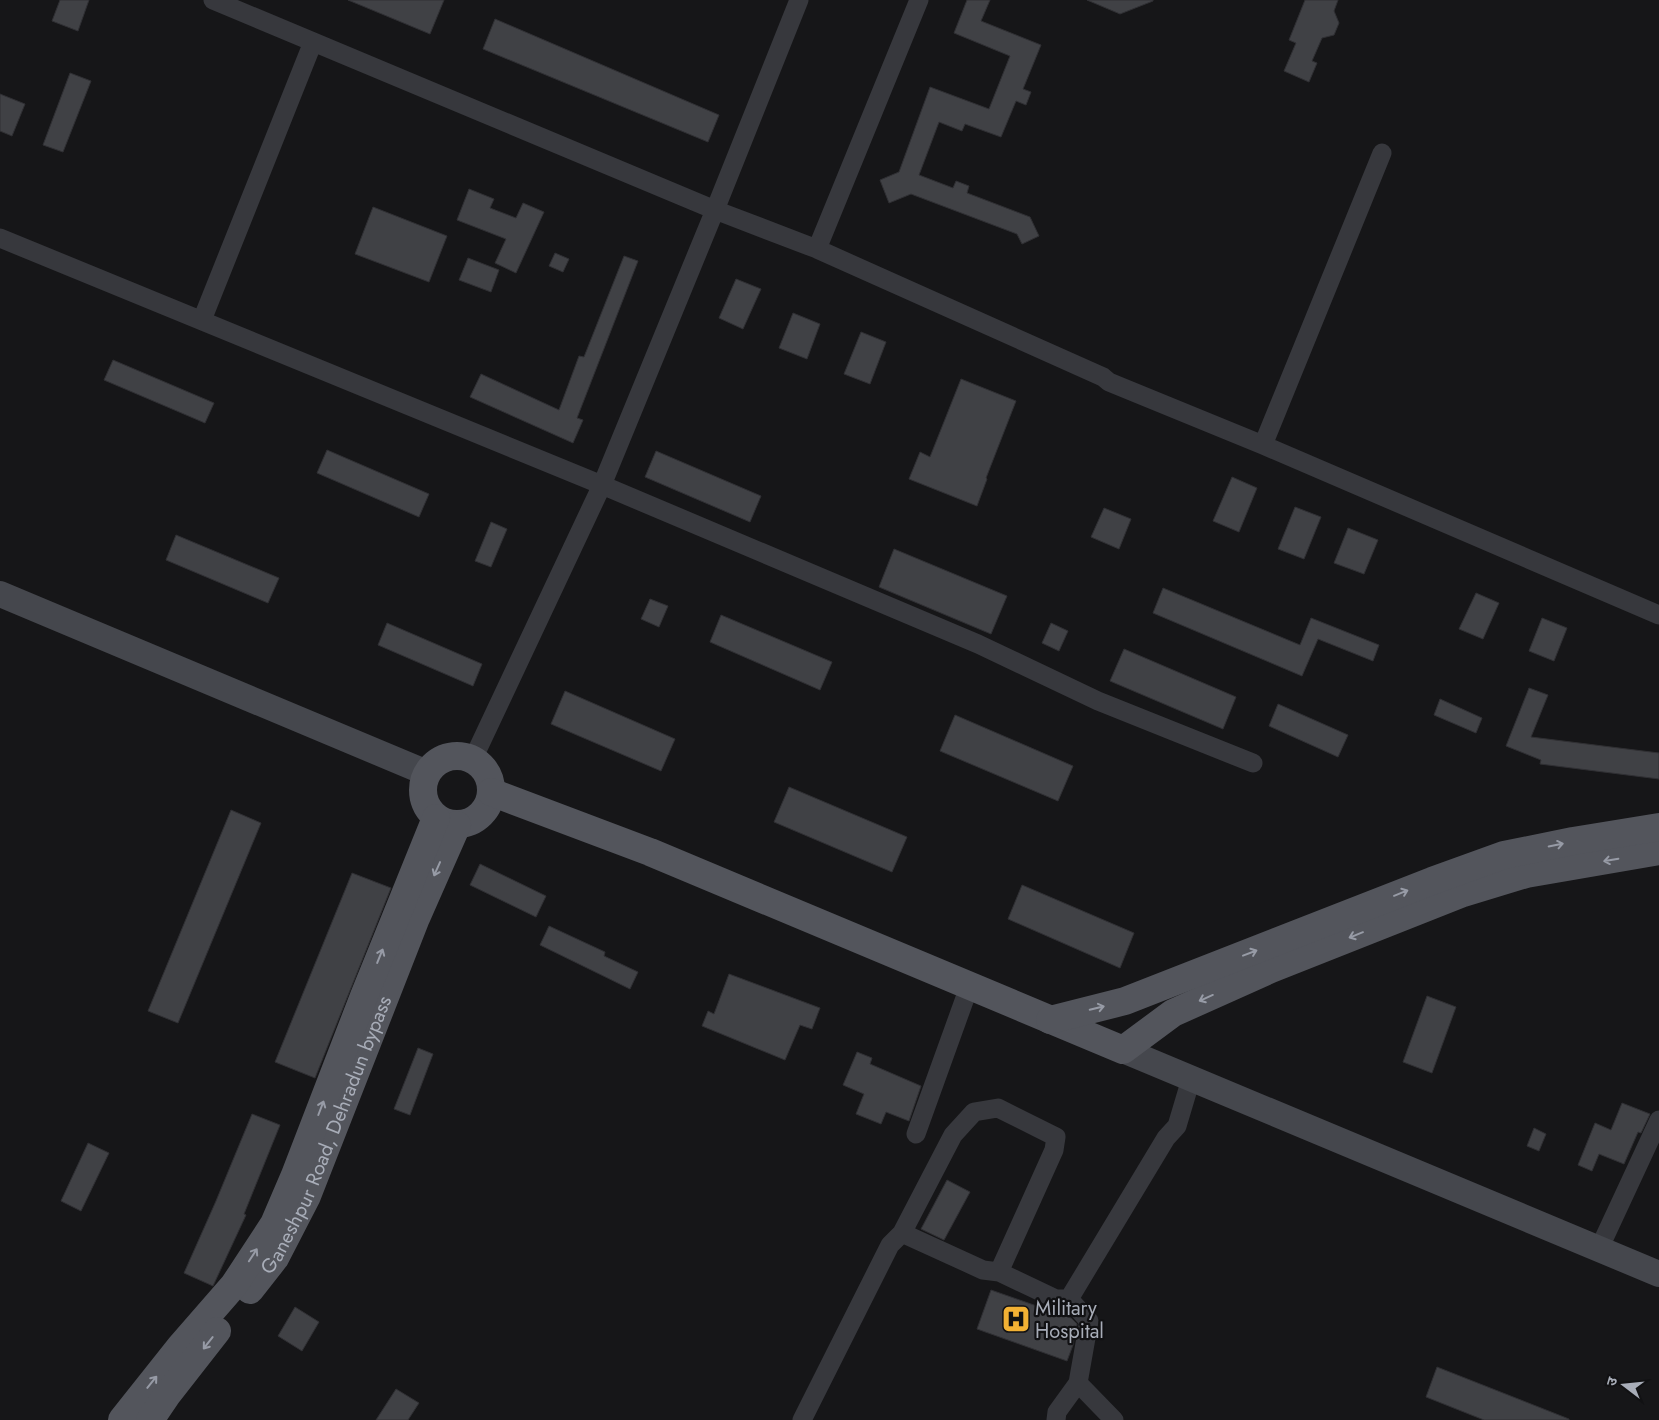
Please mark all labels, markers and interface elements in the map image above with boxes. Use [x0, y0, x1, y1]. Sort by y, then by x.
one-way arrow [1547, 840, 1563, 849]
one-way arrow [1603, 855, 1619, 865]
one-way arrow [432, 861, 442, 876]
one-way arrow [1393, 888, 1408, 897]
one-way arrow [1348, 932, 1363, 941]
one-way arrow [1242, 948, 1257, 957]
one-way arrow [376, 949, 385, 965]
street label: Ganeshpur Road, Dehradun bypass [253, 992, 399, 1281]
one-way arrow [1199, 994, 1214, 1004]
one-way arrow [1089, 1003, 1105, 1012]
one-way arrow [317, 1101, 326, 1116]
one-way arrow [248, 1248, 258, 1262]
place label: Military Hospital [1035, 1294, 1104, 1346]
hospital icon: Military Hospital [1001, 1304, 1031, 1334]
one-way arrow [202, 1336, 213, 1349]
north arrow [1599, 1360, 1649, 1410]
text: उ [1601, 1374, 1622, 1388]
one-way arrow [147, 1376, 158, 1389]

